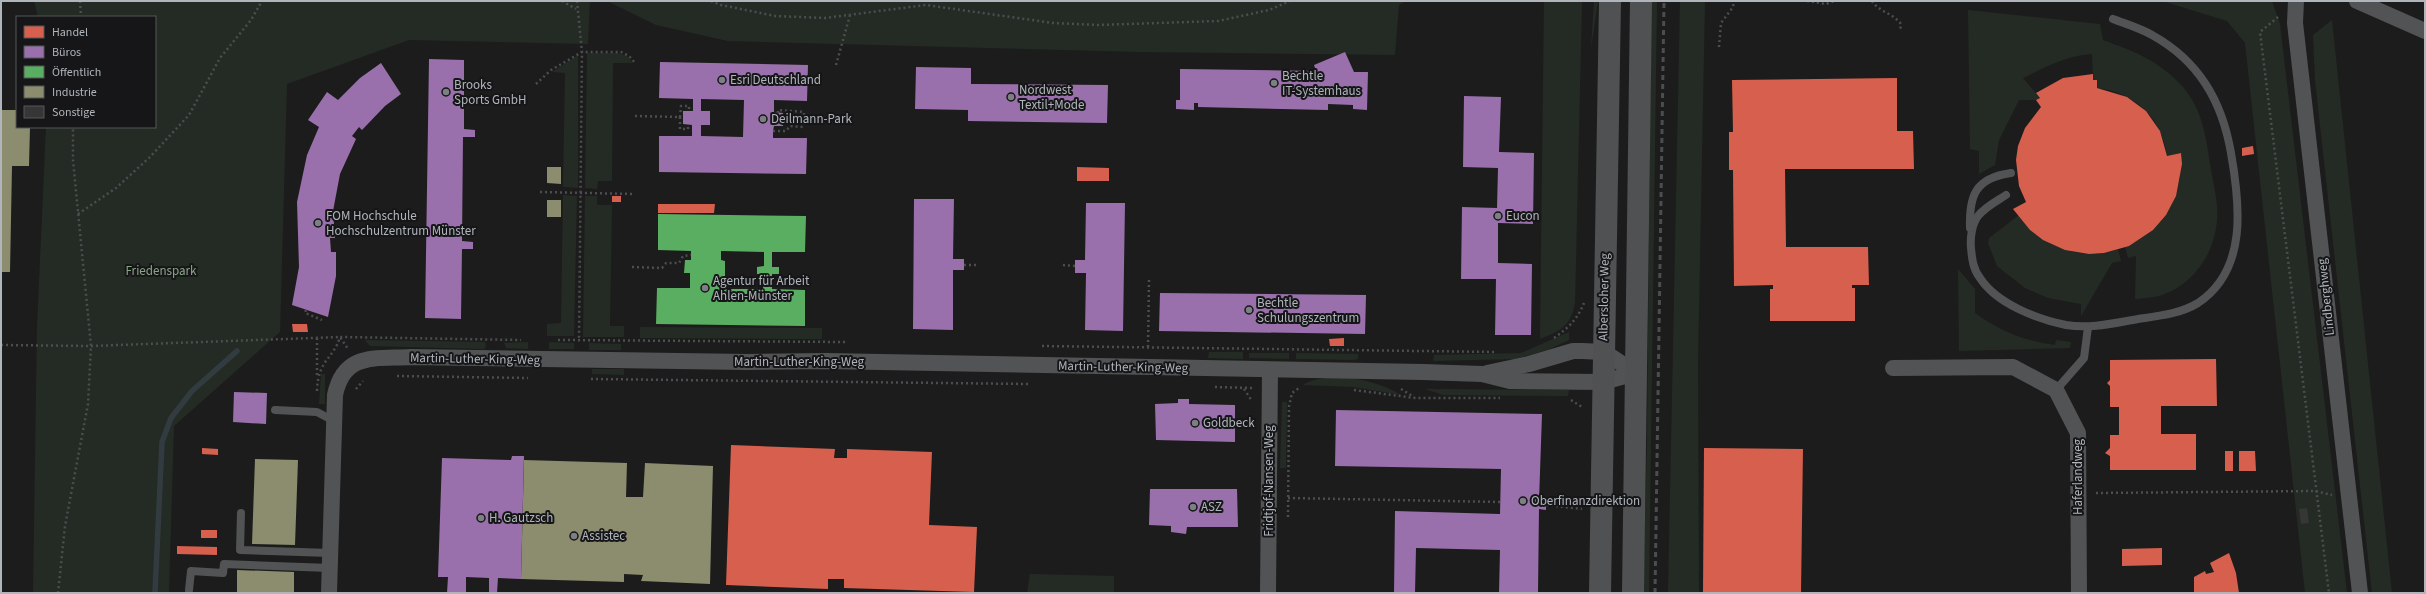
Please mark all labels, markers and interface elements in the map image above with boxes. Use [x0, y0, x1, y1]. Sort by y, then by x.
legend [16, 16, 156, 128]
text: Handel [52, 24, 88, 41]
text: Büros [52, 44, 81, 61]
text: Öffentlich [52, 64, 101, 81]
place label: Bechtle IT-Systemhaus [1282, 67, 1362, 100]
place label: Esri Deutschland [730, 71, 821, 89]
marker: Esri Deutschland [717, 75, 727, 85]
place label: Brooks Sports GmbH [454, 76, 527, 109]
marker: Bechtle IT-Systemhaus [1269, 78, 1279, 88]
place label: Nordwest Textil+Mode [1019, 81, 1084, 114]
text: Industrie [52, 84, 97, 101]
marker: Brooks Sports GmbH [441, 87, 451, 97]
marker: Nordwest Textil+Mode [1006, 92, 1016, 102]
text: Sonstige [52, 104, 95, 121]
place label: Deilmann-Park [771, 110, 852, 128]
marker: Deilmann-Park [758, 114, 768, 124]
place label: FOM Hochschule Hochschulzentrum Münster [326, 207, 476, 240]
place label: Eucon [1506, 207, 1540, 225]
marker: Eucon [1493, 211, 1503, 221]
marker: FOM Hochschule Hochschulzentrum Münster [313, 218, 323, 228]
street label: Albersloher Weg [1594, 252, 1614, 341]
street label: Lindberghweg [2313, 257, 2339, 337]
park label: Friedenspark [125, 262, 197, 280]
place label: Agentur für Arbeit Ahlen-Münster [713, 272, 810, 305]
marker: Agentur für Arbeit Ahlen-Münster [700, 283, 710, 293]
place label: Bechtle Schulungszentrum [1257, 294, 1359, 327]
marker: Bechtle Schulungszentrum [1244, 305, 1254, 315]
street label: Martin-Luther-King-Weg [410, 349, 541, 369]
street label: Martin-Luther-King-Weg [734, 353, 864, 371]
street label: Martin-Luther-King-Weg [1058, 357, 1189, 377]
place label: Goldbeck [1203, 414, 1255, 432]
marker: Goldbeck [1190, 418, 1200, 428]
street label: Fridtjof-Nansen-Weg [1260, 425, 1278, 537]
street label: Haferlandweg [2069, 439, 2087, 515]
place label: Oberfinanzdirektion [1531, 492, 1640, 510]
marker: Oberfinanzdirektion [1518, 496, 1528, 506]
place label: ASZ [1201, 498, 1222, 516]
marker: ASZ [1188, 502, 1198, 512]
place label: H. Gautzsch [489, 509, 553, 527]
marker: H. Gautzsch [476, 513, 486, 523]
place label: Assistec [582, 527, 625, 545]
marker: Assistec [569, 531, 579, 541]

